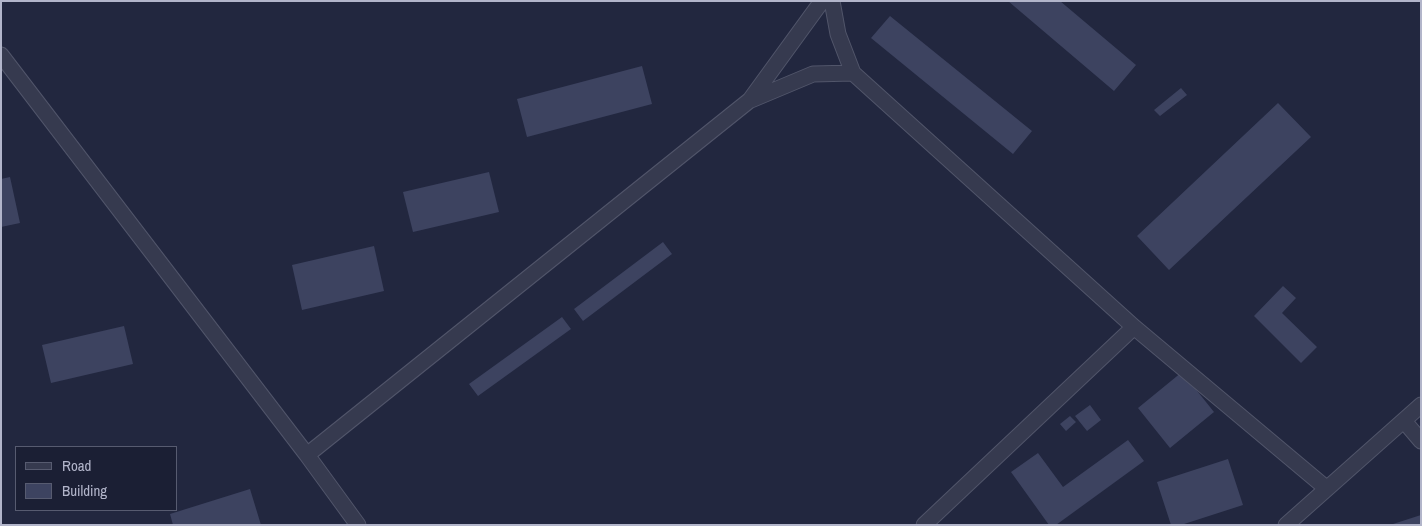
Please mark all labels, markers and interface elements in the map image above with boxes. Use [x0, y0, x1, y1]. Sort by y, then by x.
legend [15, 446, 178, 511]
text: Road [62, 455, 91, 476]
text: Building [62, 480, 107, 501]

